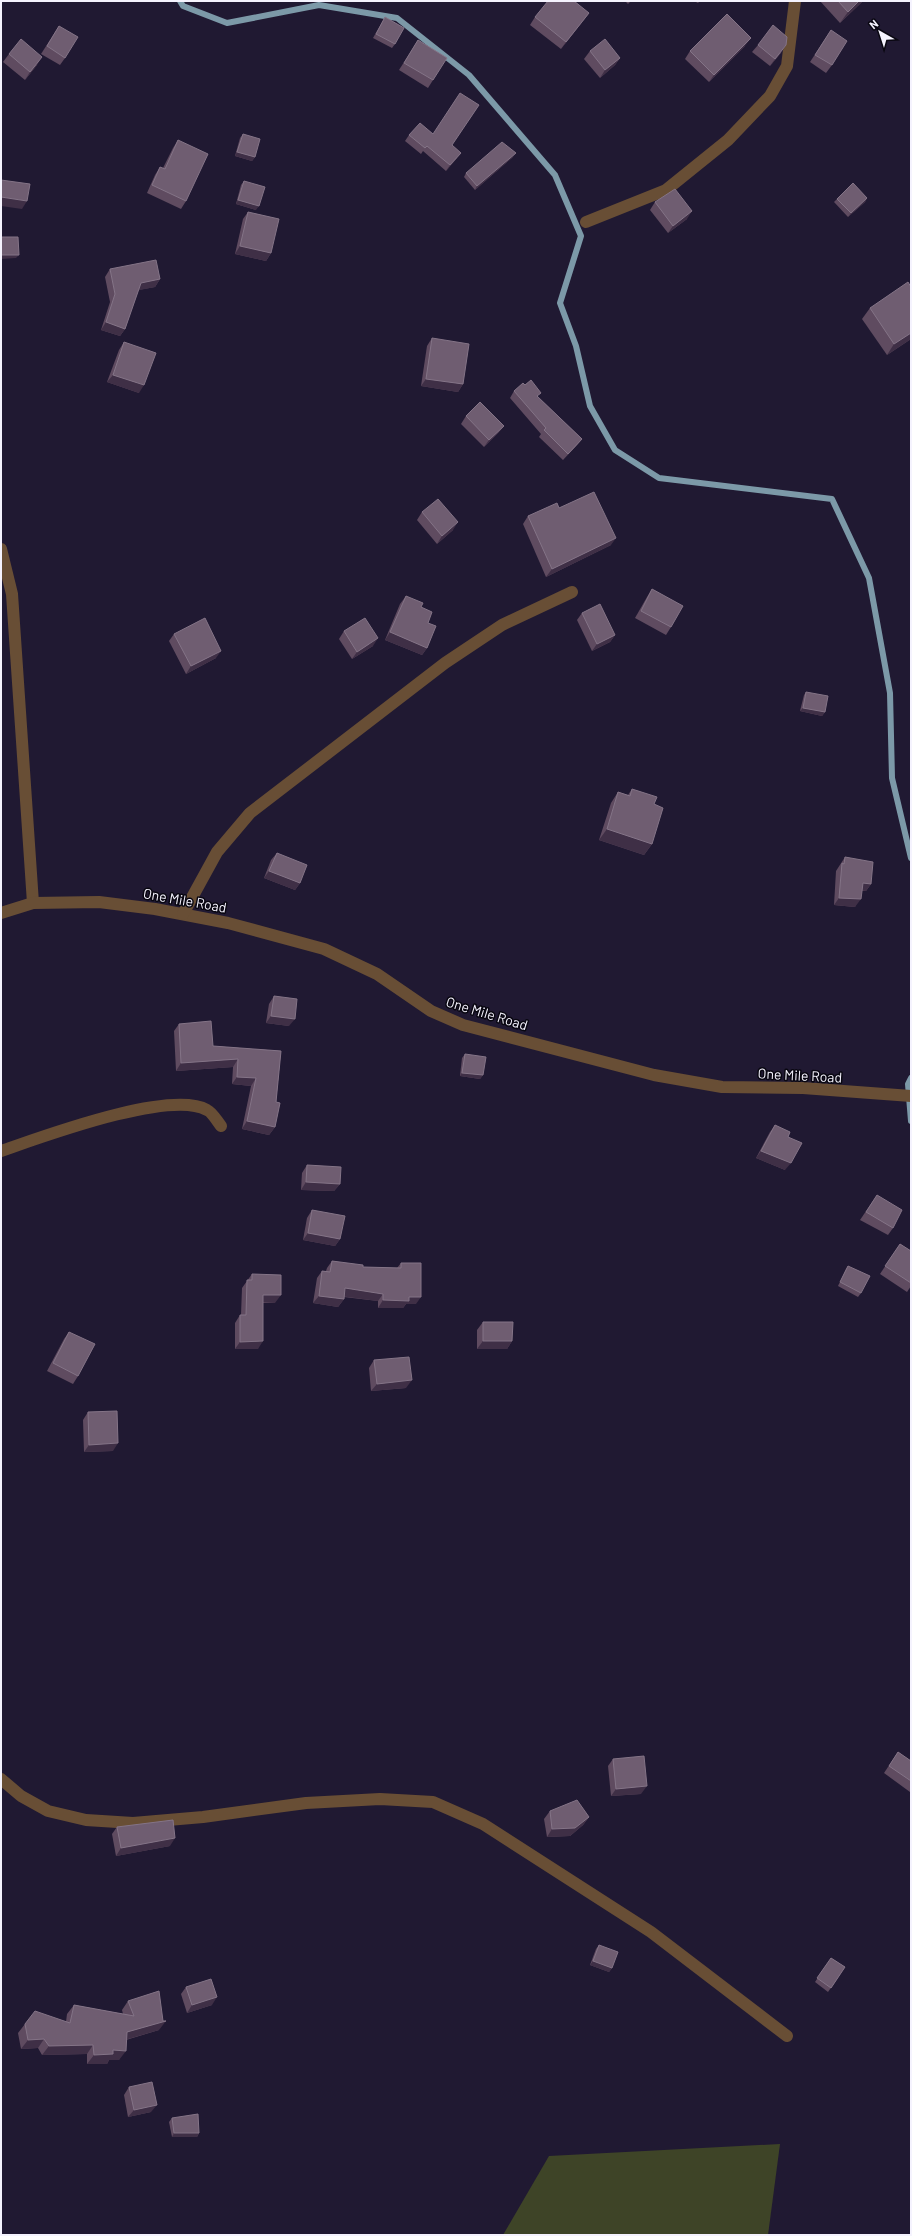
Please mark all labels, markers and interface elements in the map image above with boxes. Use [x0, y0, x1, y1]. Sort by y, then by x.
north arrow [860, 12, 900, 52]
text: N [866, 16, 880, 31]
street label: One Mile Road [142, 884, 228, 916]
street label: One Mile Road [444, 993, 530, 1033]
street label: One Mile Road [757, 1064, 843, 1086]

